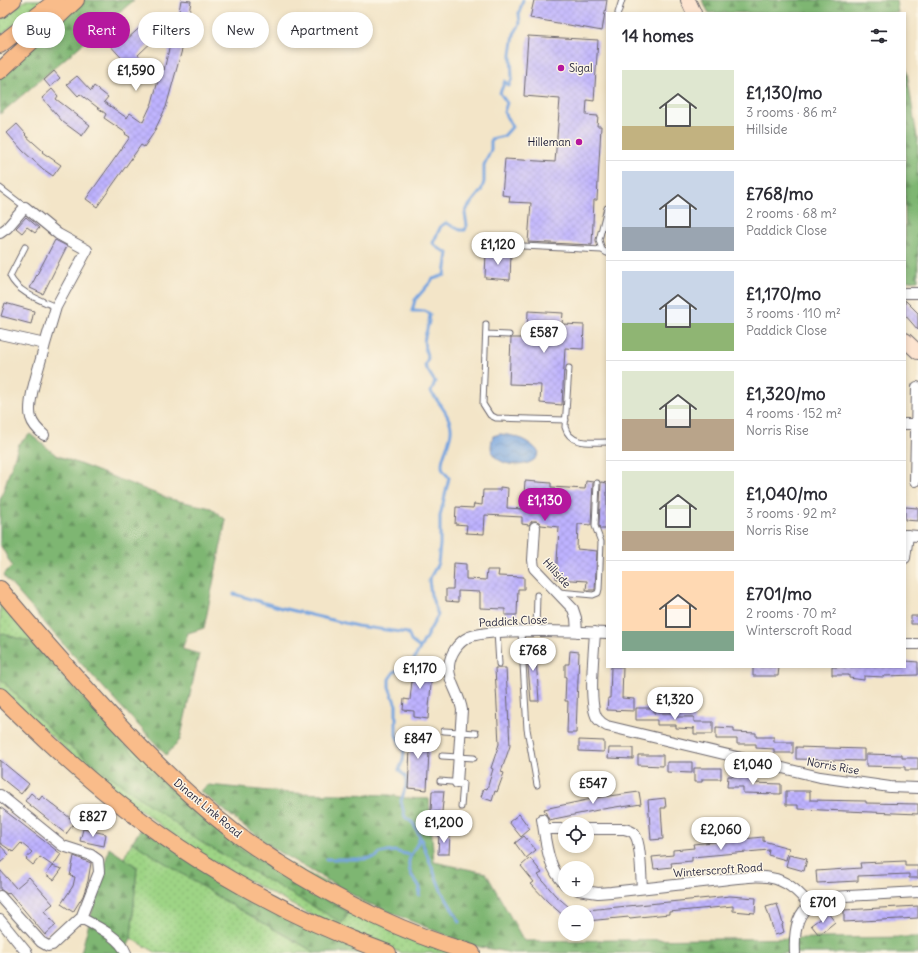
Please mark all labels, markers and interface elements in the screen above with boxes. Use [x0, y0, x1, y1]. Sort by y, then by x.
chip: Buy [12, 12, 65, 48]
chip: Rent [73, 12, 130, 48]
chip: Filters [138, 12, 204, 48]
chip: New [212, 12, 269, 48]
chip: Apartment [277, 12, 373, 48]
text: 14 homes [622, 25, 694, 47]
icon: filters [868, 25, 890, 47]
pin: £1,590 [103, 58, 169, 92]
place label: Sigal [569, 61, 592, 75]
text: £1,590 [117, 62, 155, 79]
marker: Sigal [556, 63, 566, 73]
text: £1,130/mo [746, 82, 822, 104]
icon: home [654, 86, 702, 134]
text: 3 rooms · 86 m² [746, 104, 837, 121]
text: Hillside [746, 121, 787, 138]
place label: Hilleman [527, 135, 571, 149]
marker: Hilleman [574, 137, 584, 147]
text: £768/mo [746, 183, 813, 205]
icon: home [654, 187, 702, 235]
text: 2 rooms · 68 m² [746, 205, 837, 222]
text: Paddick Close [746, 222, 827, 239]
pin: £1,120 [465, 232, 531, 266]
text: £1,120 [480, 236, 516, 253]
text: £1,170/mo [746, 283, 821, 305]
icon: home [654, 287, 702, 335]
text: 3 rooms · 110 m² [746, 305, 841, 322]
pin: £587 [520, 320, 568, 354]
text: Paddick Close [746, 322, 827, 339]
text: £587 [530, 324, 558, 341]
text: £1,320/mo [746, 383, 826, 405]
icon: home [654, 387, 702, 435]
text: 4 rooms · 152 m² [746, 405, 842, 422]
text: Norris Rise [746, 422, 809, 439]
text: £1,040/mo [746, 483, 828, 505]
icon: home [654, 487, 702, 535]
pin: £1,130 [512, 488, 578, 522]
text: £1,130 [527, 492, 563, 509]
text: 3 rooms · 92 m² [746, 505, 837, 522]
text: Norris Rise [746, 522, 809, 539]
street label: Hillside [540, 555, 574, 591]
text: £701/mo [746, 583, 812, 605]
icon: home [654, 587, 702, 635]
text: 2 rooms · 70 m² [746, 605, 837, 622]
street label: Paddick Close [478, 612, 548, 630]
text: Winterscroft Road [746, 622, 852, 639]
pin: £768 [509, 638, 557, 672]
text: £768 [519, 642, 547, 659]
pin: £1,170 [387, 656, 453, 690]
text: £1,170 [403, 660, 437, 677]
pin: £1,320 [642, 687, 708, 721]
text: £1,320 [656, 691, 694, 708]
pin: £847 [394, 726, 442, 760]
text: £847 [404, 730, 432, 747]
pin: £1,040 [720, 752, 786, 786]
street label: Norris Rise [806, 754, 860, 778]
text: £1,040 [733, 756, 773, 773]
pin: £547 [569, 771, 617, 805]
text: £547 [579, 775, 607, 792]
street label: Dinant Link Road [171, 776, 245, 841]
pin: £827 [69, 804, 117, 838]
text: £827 [79, 808, 107, 825]
pin: £1,200 [411, 810, 477, 844]
text: £1,200 [425, 814, 463, 831]
map controls [558, 817, 594, 941]
button: locate [558, 817, 594, 853]
pin: £2,060 [688, 817, 754, 851]
text: £2,060 [700, 821, 742, 838]
street label: Winterscroft Road [673, 860, 764, 880]
button: + [558, 861, 594, 897]
pin: £701 [799, 890, 847, 924]
text: £701 [809, 894, 837, 911]
button: − [558, 905, 594, 941]

